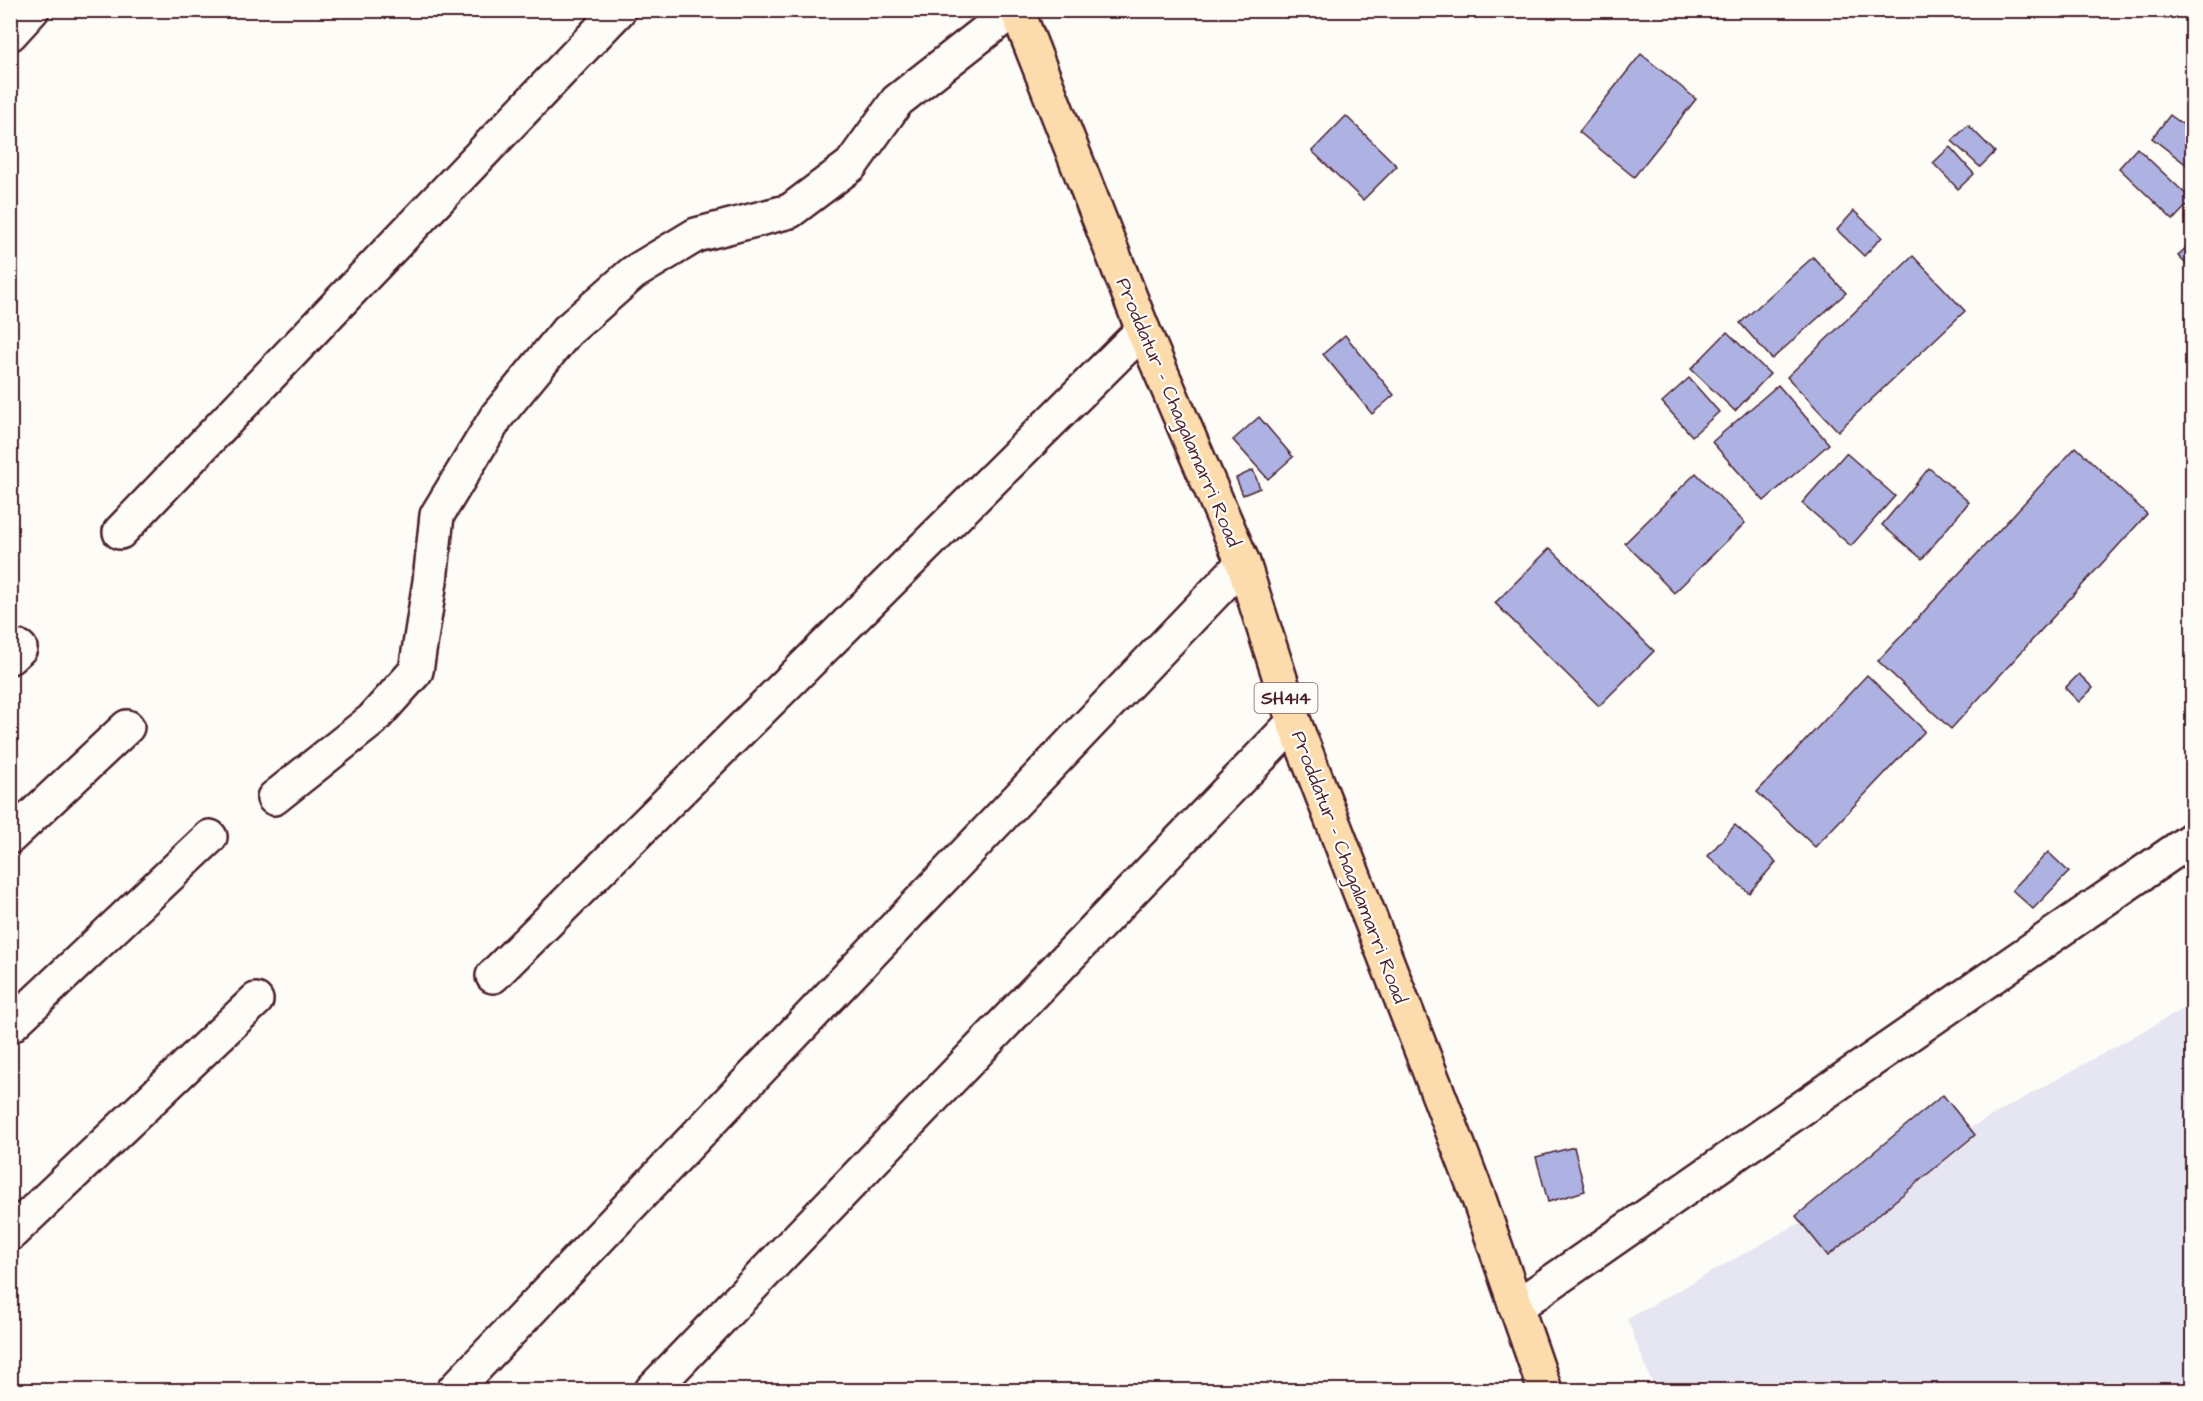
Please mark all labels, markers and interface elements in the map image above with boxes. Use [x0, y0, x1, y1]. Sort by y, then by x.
street label: Proddatur - Chagalamarri Road [1108, 273, 1248, 552]
road number: SH414 [1254, 683, 1318, 713]
street label: Proddatur - Chagalamarri Road [1283, 727, 1414, 1008]

